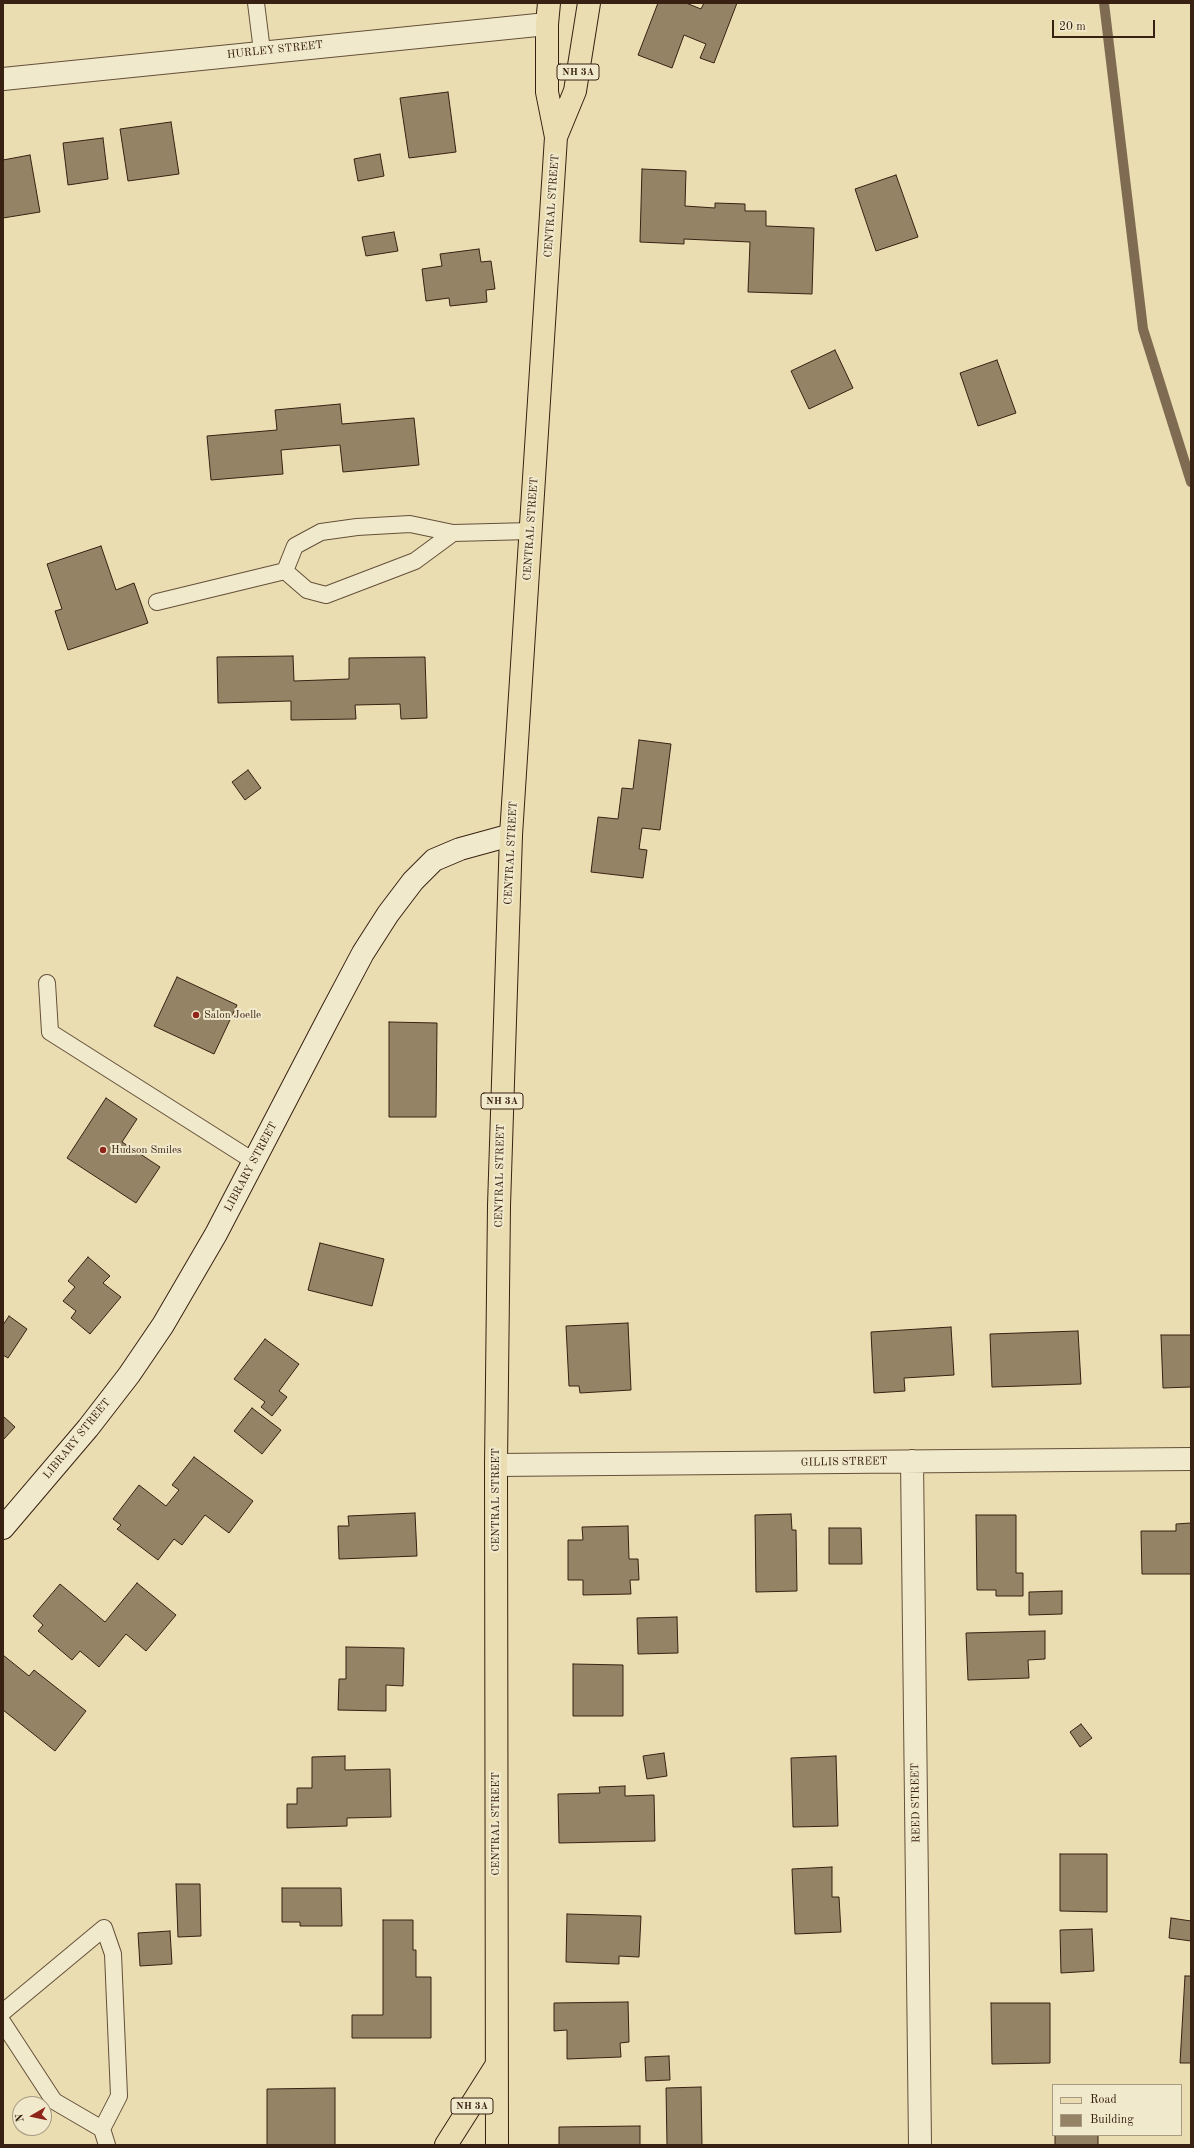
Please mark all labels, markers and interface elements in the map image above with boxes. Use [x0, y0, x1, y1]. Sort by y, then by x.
scale bar [1054, 12, 1157, 38]
text: 20 m [1059, 21, 1086, 33]
street label: HURLEY STREET [226, 38, 324, 62]
road number: NH 3A [557, 64, 599, 80]
street label: CENTRAL STREET [542, 154, 562, 258]
street label: CENTRAL STREET [521, 477, 541, 581]
street label: CENTRAL STREET [502, 801, 520, 905]
place label: Salon Joelle [204, 1008, 261, 1022]
marker: Salon Joelle [191, 1010, 201, 1020]
road number: NH 3A [481, 1093, 523, 1109]
street label: LIBRARY STREET [222, 1120, 280, 1214]
street label: CENTRAL STREET [492, 1124, 508, 1228]
place label: Hudson Smiles [111, 1143, 182, 1157]
marker: Hudson Smiles [98, 1145, 108, 1155]
street label: LIBRARY STREET [41, 1396, 113, 1482]
street label: CENTRAL STREET [489, 1448, 503, 1552]
street label: GILLIS STREET [800, 1455, 888, 1469]
street label: REED STREET [909, 1763, 923, 1843]
street label: CENTRAL STREET [489, 1772, 503, 1876]
legend [1052, 2084, 1182, 2136]
text: Road [1090, 2094, 1117, 2106]
north arrow [12, 2096, 52, 2136]
road number: NH 3A [451, 2098, 493, 2114]
text: N [15, 2113, 27, 2123]
text: Building [1090, 2114, 1134, 2126]

